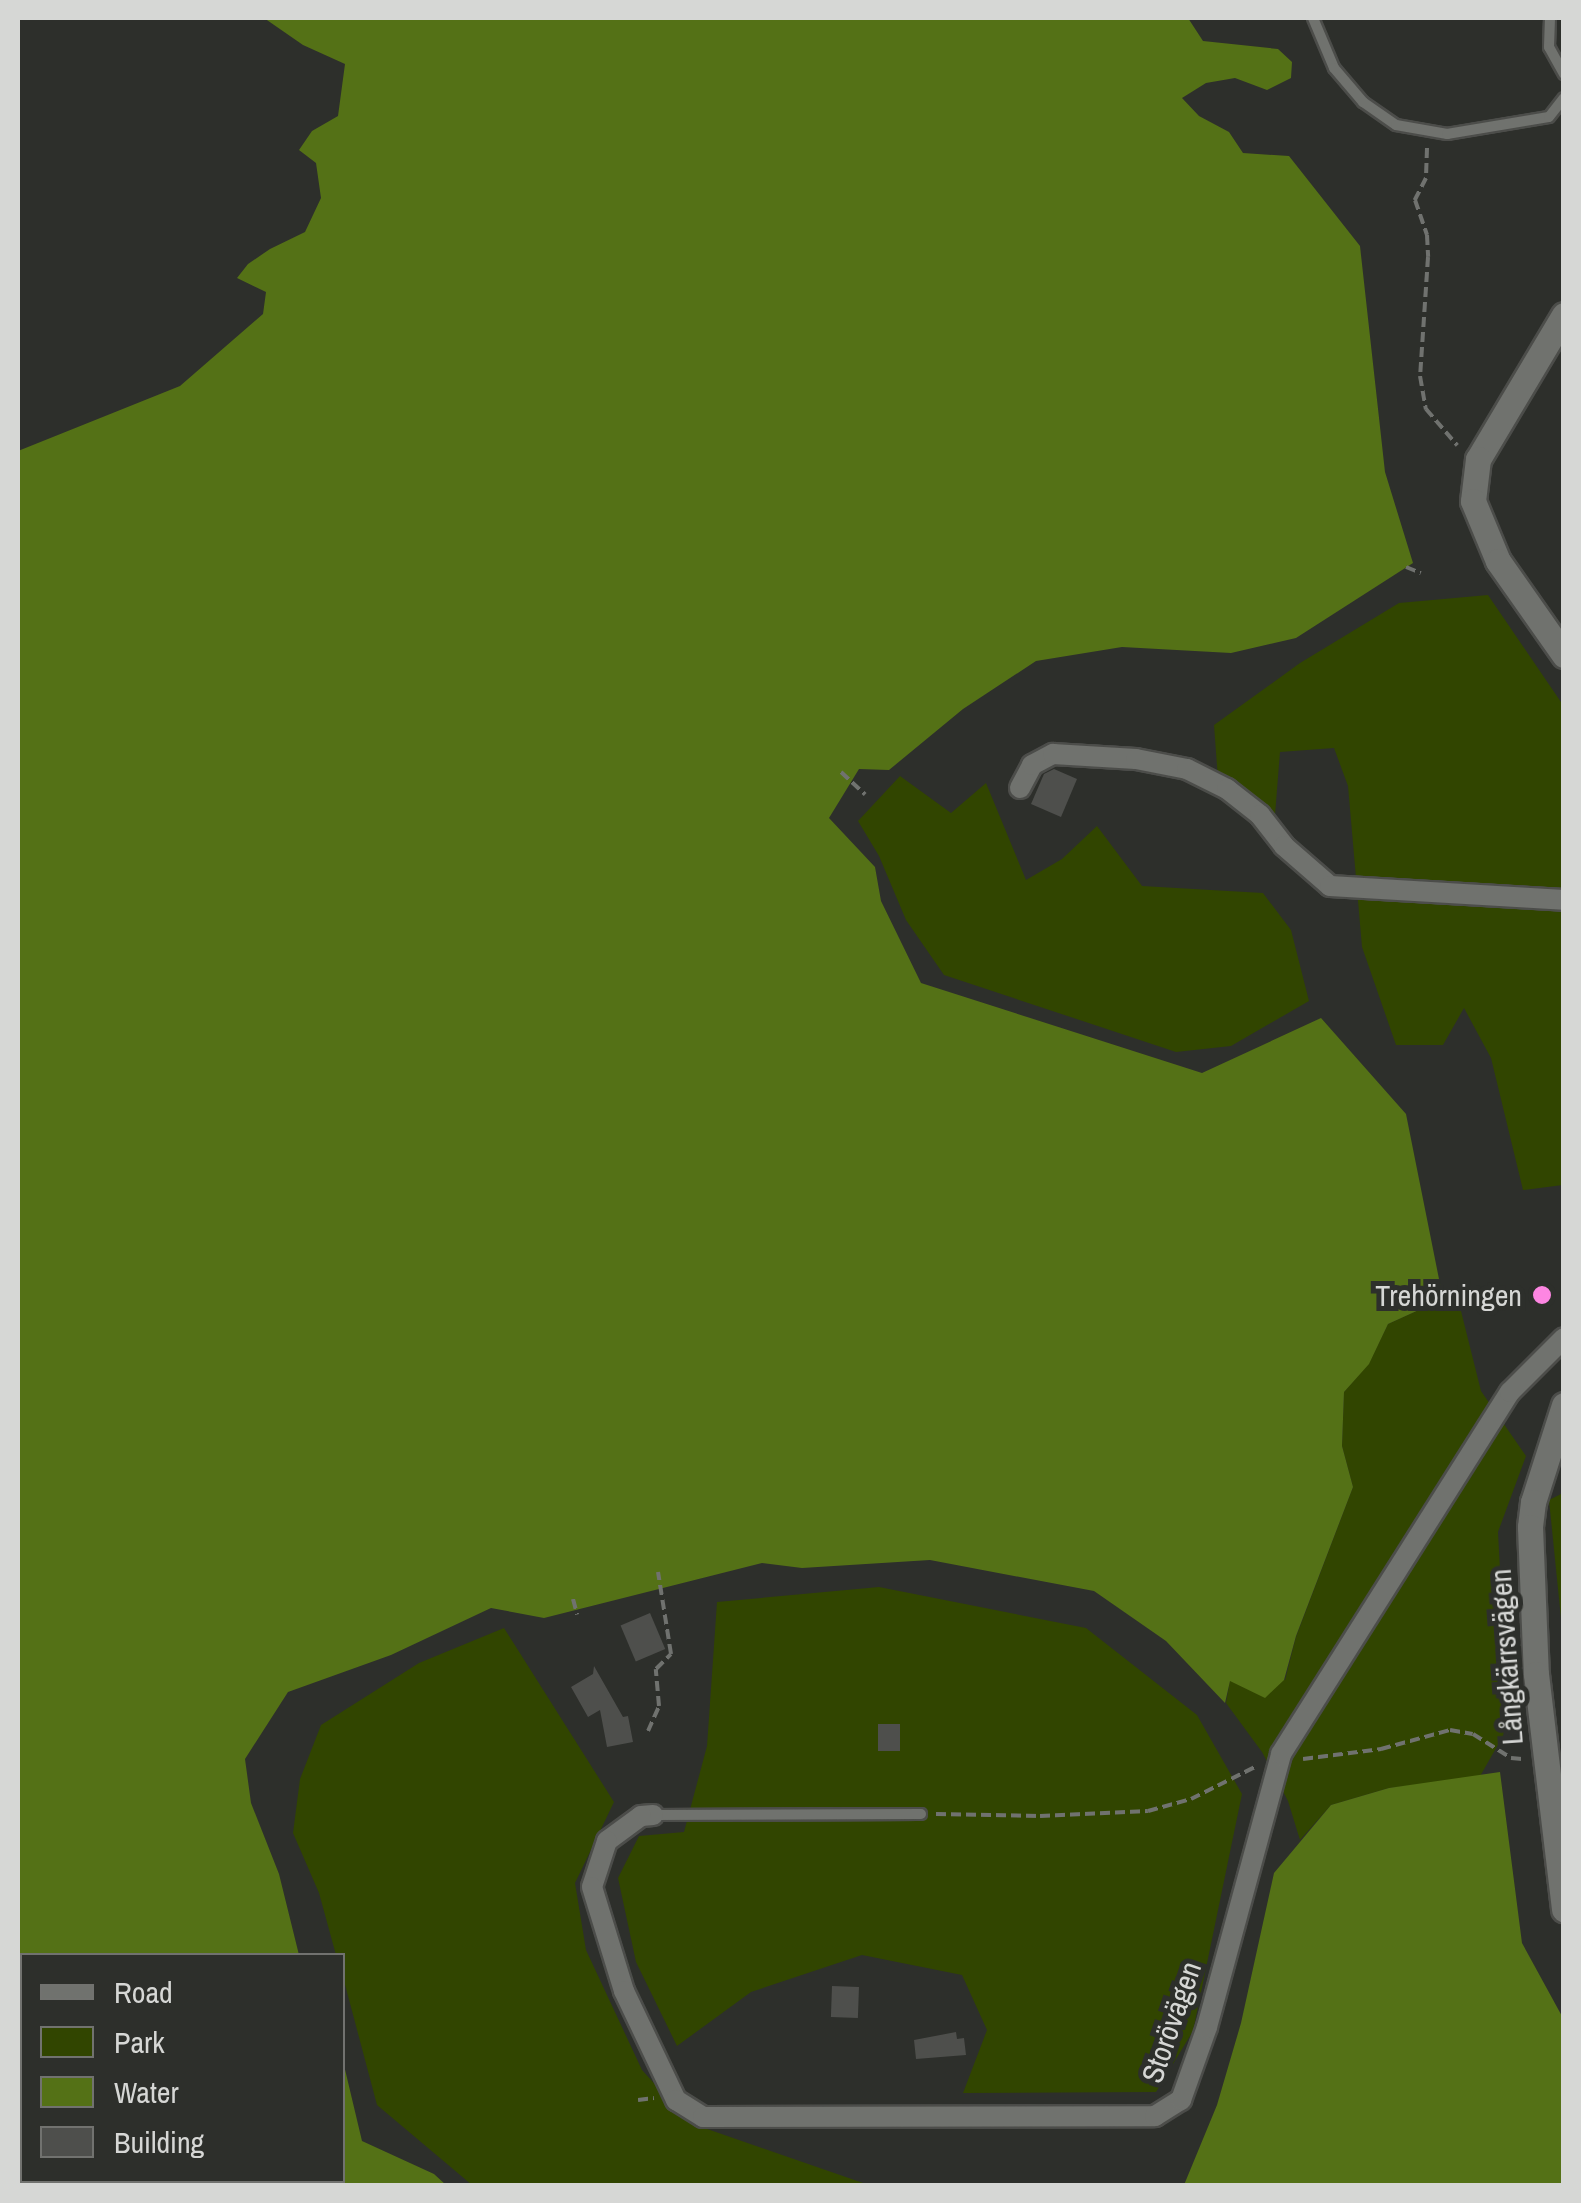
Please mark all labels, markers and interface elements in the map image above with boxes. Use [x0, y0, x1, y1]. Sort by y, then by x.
place label: Trehörningen [1375, 1277, 1522, 1313]
marker: Trehörningen [1531, 1284, 1553, 1306]
street label: Långkärrsvägen [1482, 1568, 1530, 1746]
legend [20, 1953, 345, 2183]
street label: Storövägen [1133, 1957, 1209, 2087]
text: Road [114, 1972, 173, 2012]
text: Park [114, 2022, 165, 2062]
text: Water [114, 2072, 179, 2112]
text: Building [114, 2122, 204, 2162]

